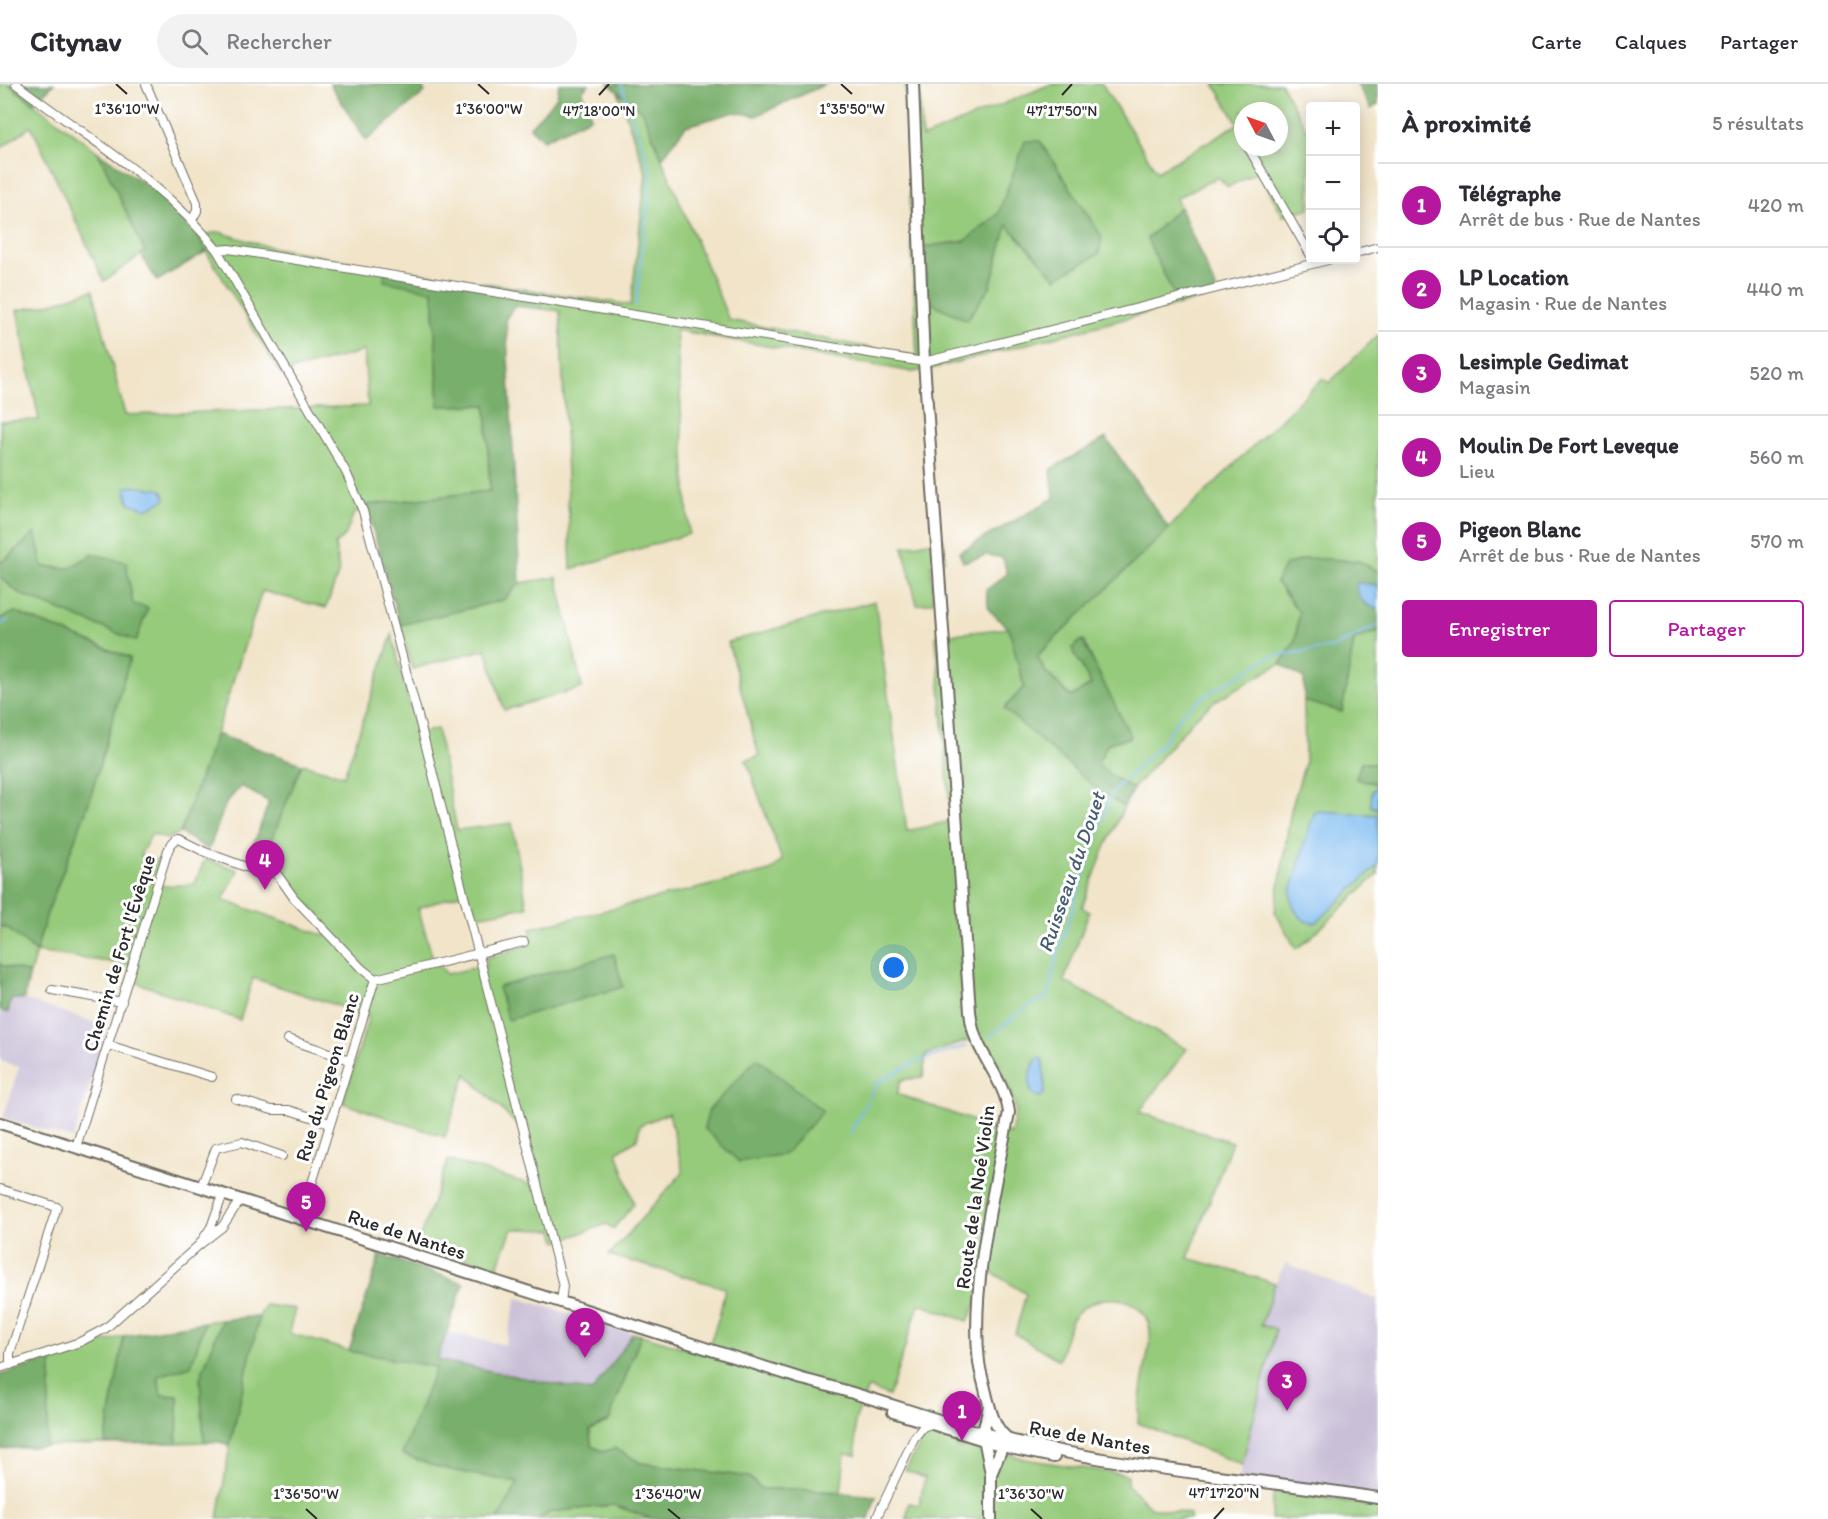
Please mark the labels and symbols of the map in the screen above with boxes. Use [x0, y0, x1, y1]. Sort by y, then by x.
text: 1°36'10"W [95, 100, 160, 118]
text: 1°36'00"W [455, 100, 523, 118]
text: 1°35'50"W [819, 100, 885, 118]
text: 47°18'00"N [563, 102, 635, 120]
text: 47°17'50"N [1027, 102, 1097, 120]
north arrow [1234, 102, 1288, 156]
water label: Ruisseau du Douet [1032, 787, 1111, 955]
pin: 4 [246, 840, 284, 890]
street label: Chemin de Fort l'Évêque [78, 852, 160, 1054]
your location [879, 953, 908, 982]
street label: Rue du Pigeon Blanc [290, 990, 364, 1164]
street label: Route de la Noé Violin [950, 1103, 1000, 1291]
pin: 5 [286, 1182, 326, 1232]
street label: Rue de Nantes [345, 1204, 469, 1264]
pin: 2 [566, 1308, 604, 1358]
pin: 3 [1268, 1362, 1306, 1411]
pin: 1 [942, 1392, 982, 1441]
street label: Rue de Nantes [1027, 1415, 1153, 1459]
text: 47°17'20"N [1189, 1484, 1259, 1502]
text: 1°36'50"W [273, 1485, 339, 1503]
text: 1°36'40"W [635, 1485, 702, 1503]
text: 1°36'30"W [998, 1485, 1064, 1503]

